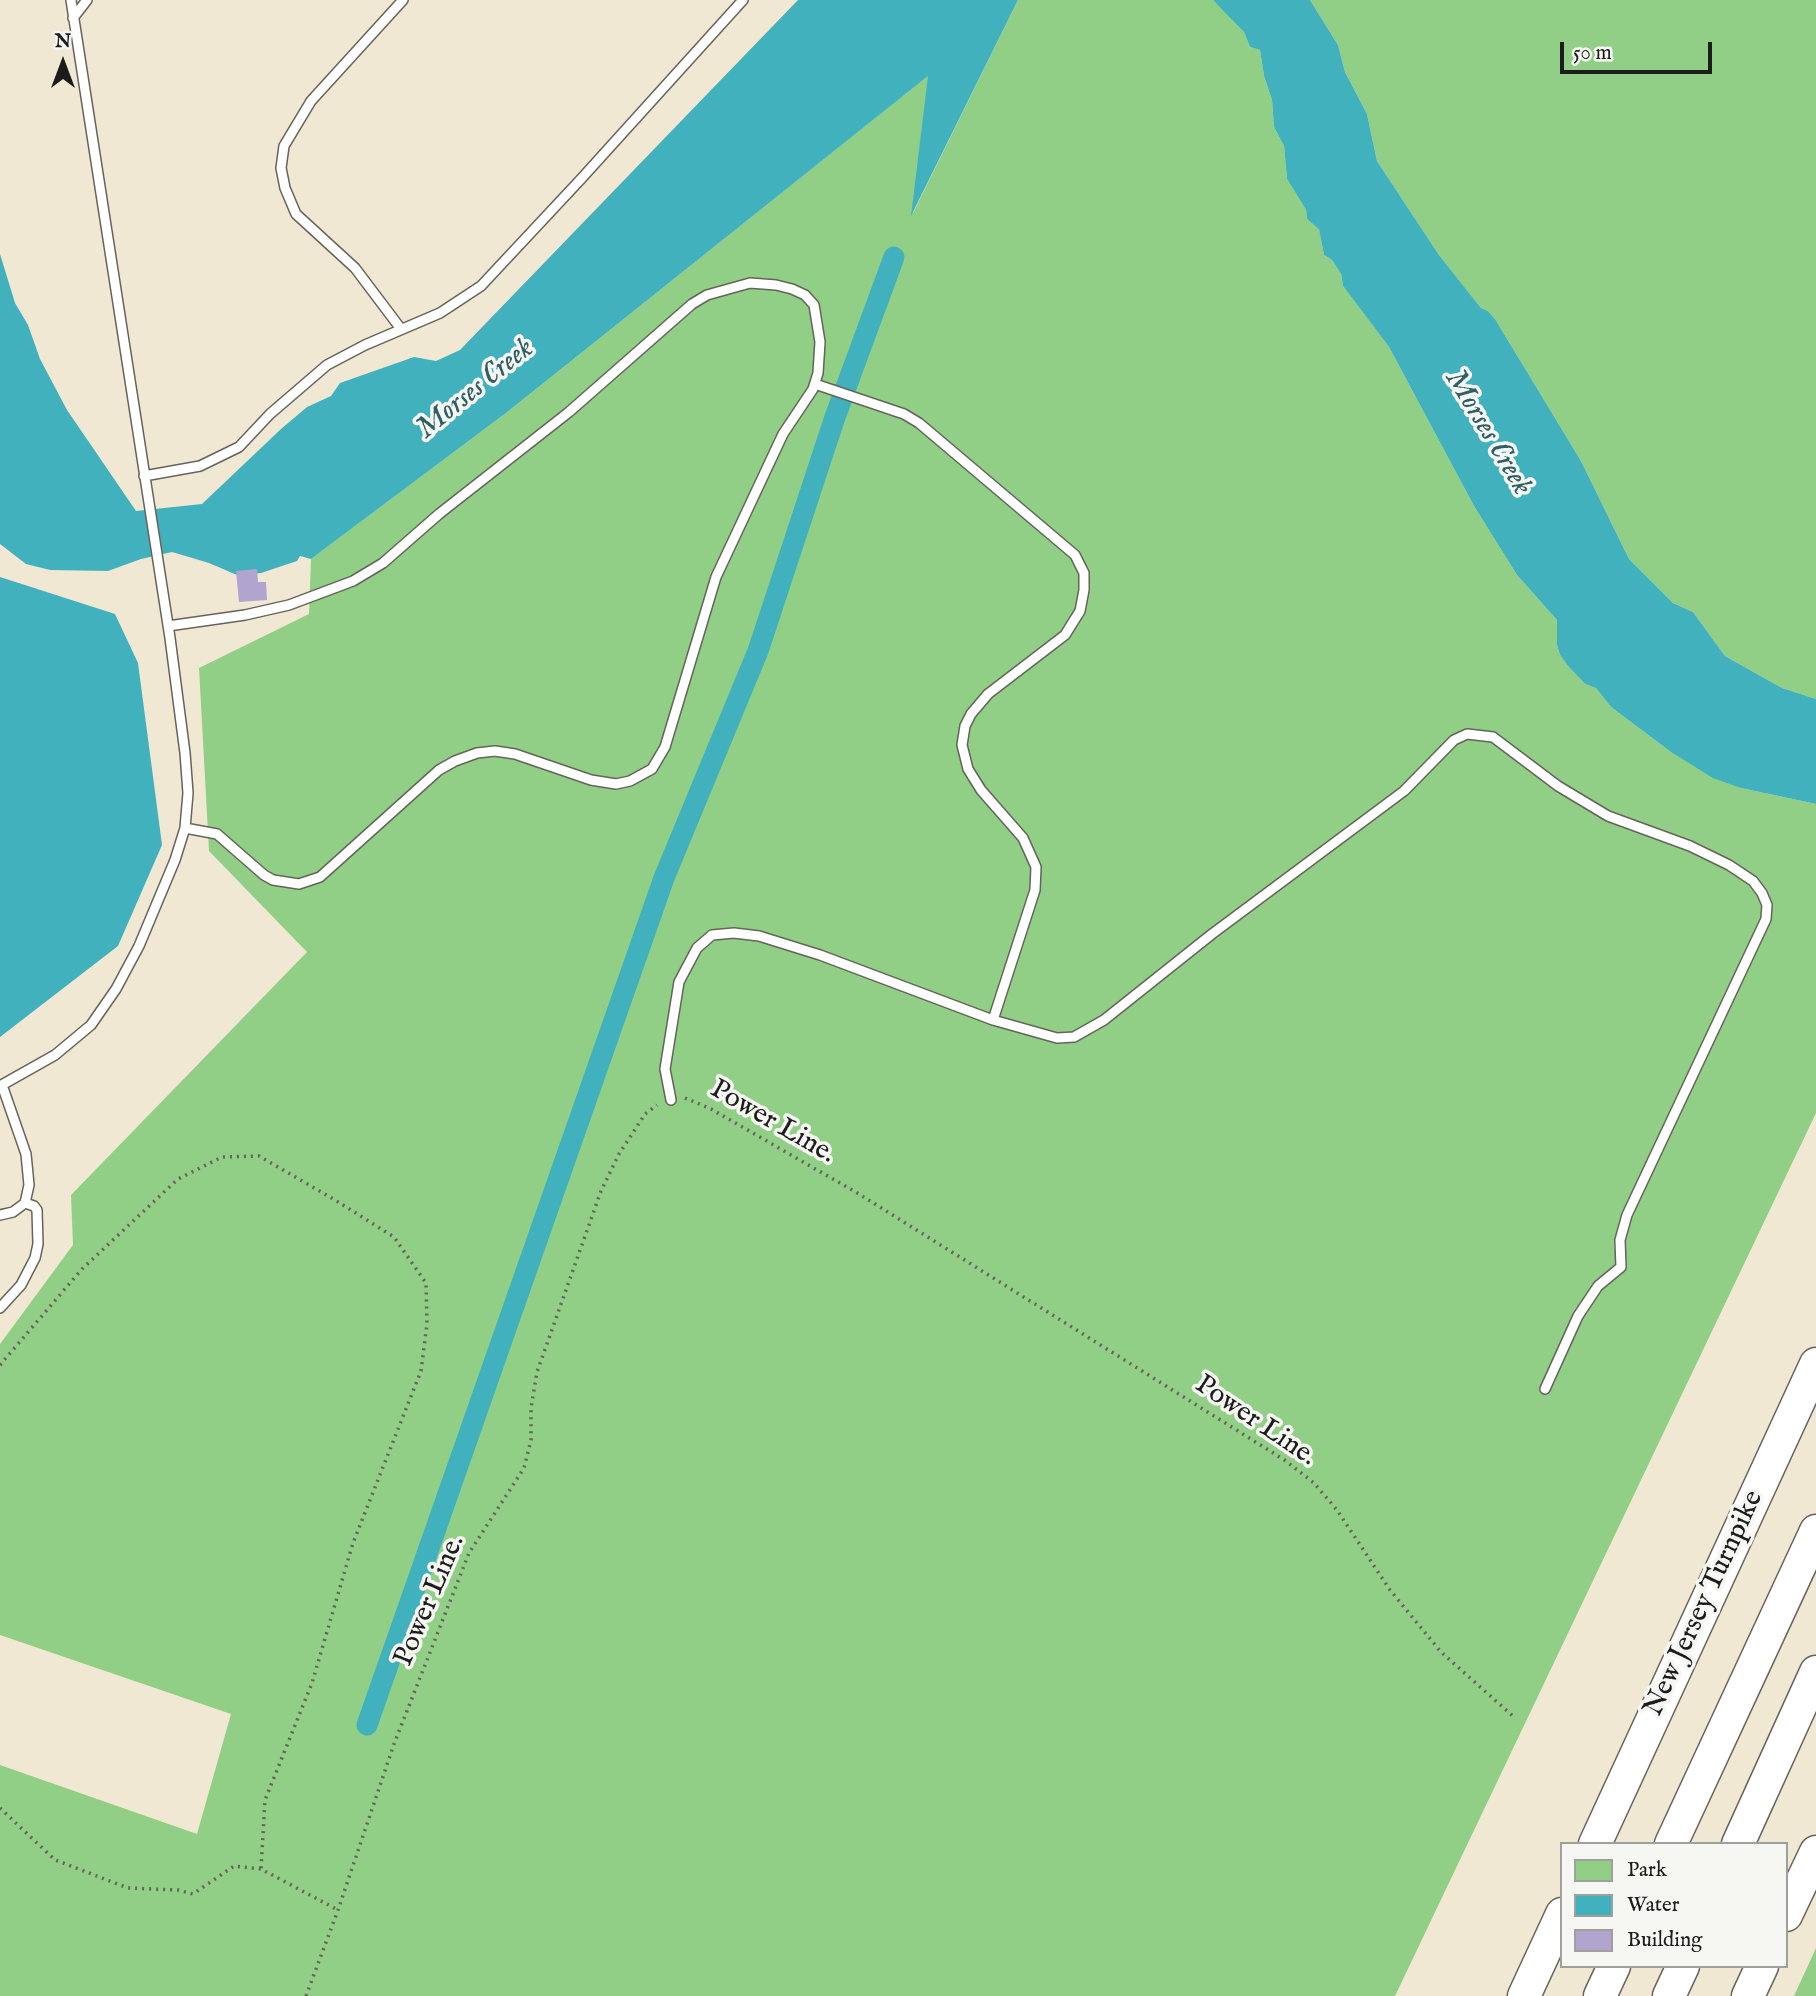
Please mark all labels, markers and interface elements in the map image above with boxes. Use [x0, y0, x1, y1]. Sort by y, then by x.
north arrow [28, 28, 98, 98]
scale bar [1564, 28, 1716, 72]
text: N [55, 30, 71, 54]
text: 50 m [1573, 40, 1612, 67]
water label: Morses Creek [410, 332, 542, 448]
water label: Morses Creek [1435, 363, 1539, 503]
street label: Power Line. [703, 1074, 841, 1172]
street label: Power Line. [1188, 1369, 1322, 1475]
street label: New Jersey Turnpike [1638, 1486, 1772, 1722]
street label: Power Line. [388, 1530, 474, 1672]
legend [1560, 1842, 1788, 1968]
text: Park [1627, 1857, 1667, 1884]
text: Water [1627, 1892, 1679, 1919]
text: Building [1627, 1927, 1702, 1954]

